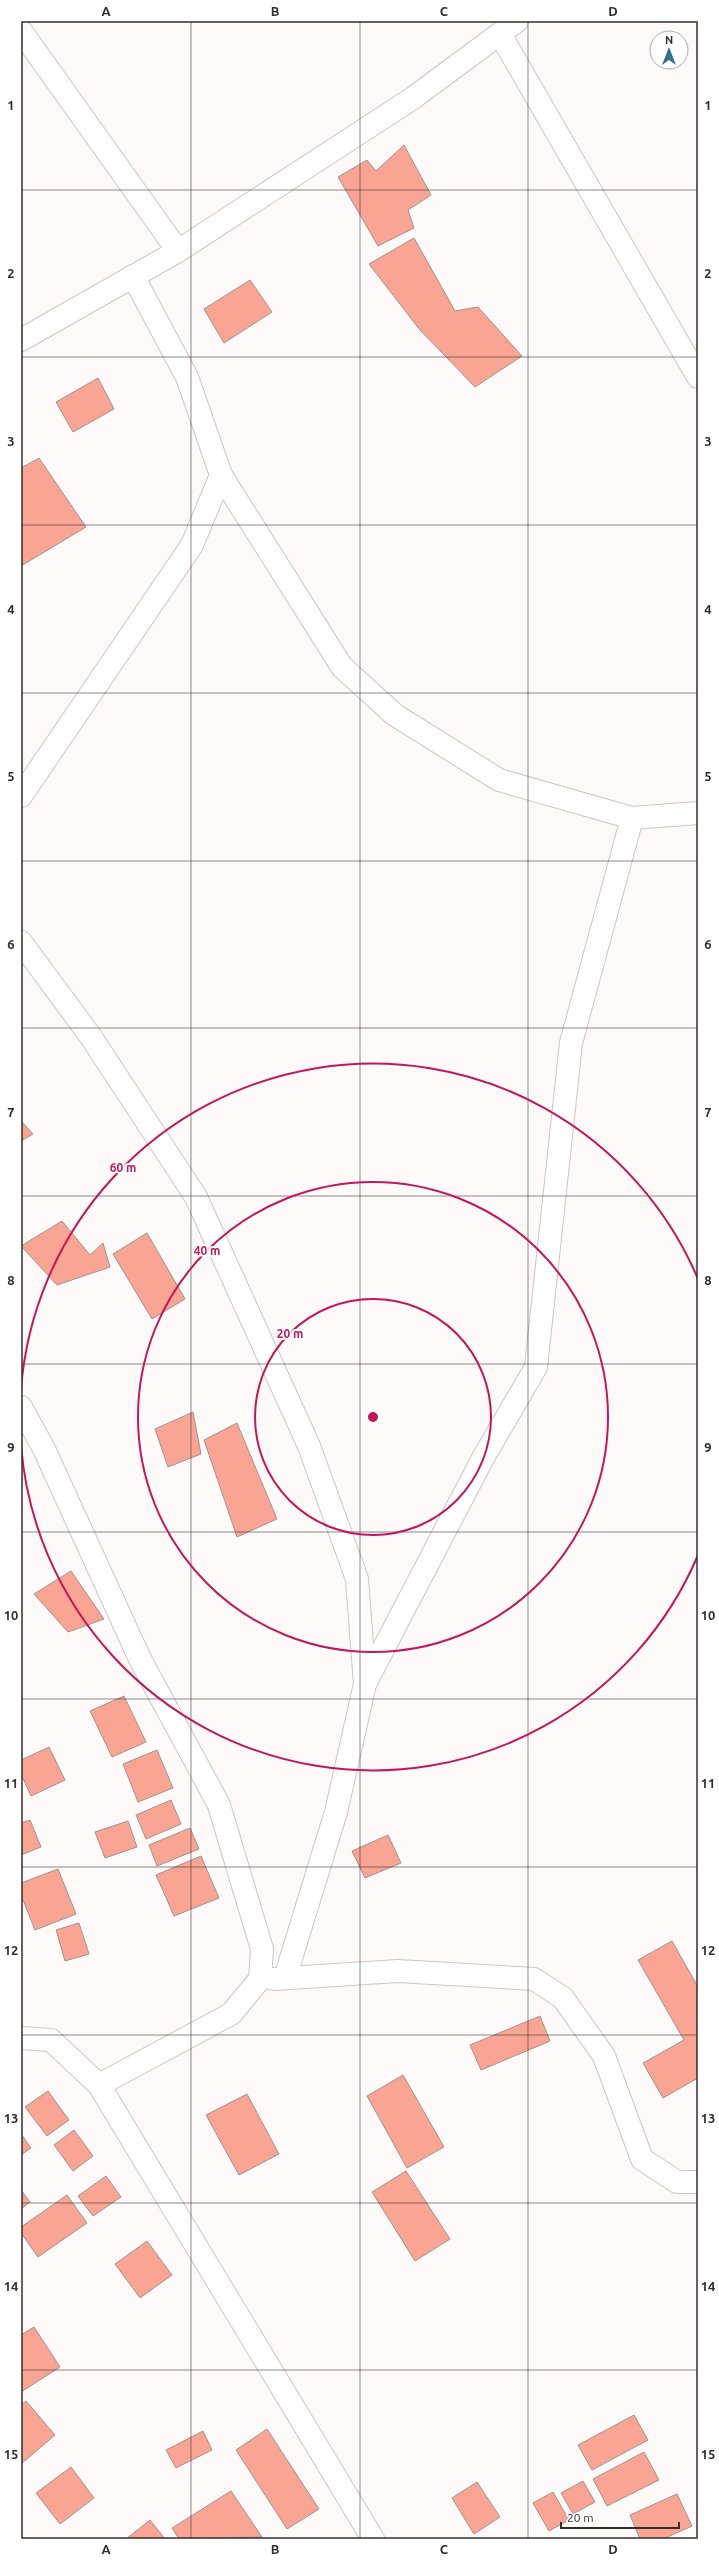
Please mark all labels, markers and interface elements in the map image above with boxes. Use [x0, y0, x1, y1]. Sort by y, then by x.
text: A [101, 4, 111, 18]
text: B [271, 4, 280, 18]
text: C [440, 4, 449, 18]
text: D [608, 4, 618, 18]
north arrow [649, 30, 689, 70]
text: N [665, 34, 673, 46]
text: 1 [7, 98, 15, 112]
text: 1 [704, 98, 712, 112]
text: 2 [7, 266, 15, 280]
text: 2 [704, 266, 712, 280]
text: 3 [7, 434, 15, 448]
text: 3 [704, 434, 712, 448]
text: 4 [7, 602, 15, 616]
text: 4 [704, 602, 712, 616]
text: 5 [7, 769, 15, 783]
text: 5 [704, 769, 712, 783]
text: 6 [7, 937, 15, 951]
text: 6 [704, 937, 712, 951]
text: 7 [7, 1105, 15, 1119]
text: 7 [704, 1105, 712, 1119]
text: 60 m [110, 1161, 136, 1174]
text: 40 m [194, 1244, 220, 1257]
text: 8 [7, 1273, 15, 1287]
text: 8 [704, 1273, 712, 1287]
text: 20 m [277, 1327, 303, 1340]
centre of rings [366, 1410, 380, 1424]
text: 9 [7, 1440, 15, 1454]
text: 9 [704, 1440, 712, 1454]
text: 10 [4, 1608, 18, 1622]
text: 10 [701, 1608, 715, 1622]
text: 11 [4, 1776, 18, 1790]
text: 11 [701, 1776, 715, 1790]
text: 12 [4, 1943, 18, 1957]
text: 12 [701, 1943, 715, 1957]
text: 13 [4, 2111, 18, 2125]
text: 13 [701, 2111, 715, 2125]
text: 14 [4, 2279, 18, 2293]
text: 14 [701, 2279, 715, 2293]
text: 15 [4, 2447, 18, 2461]
text: 15 [701, 2447, 715, 2461]
scale bar [561, 2504, 679, 2530]
text: 20 m [567, 2511, 594, 2524]
text: A [101, 2542, 111, 2556]
text: B [271, 2542, 280, 2556]
text: C [440, 2542, 449, 2556]
text: D [608, 2542, 618, 2556]

